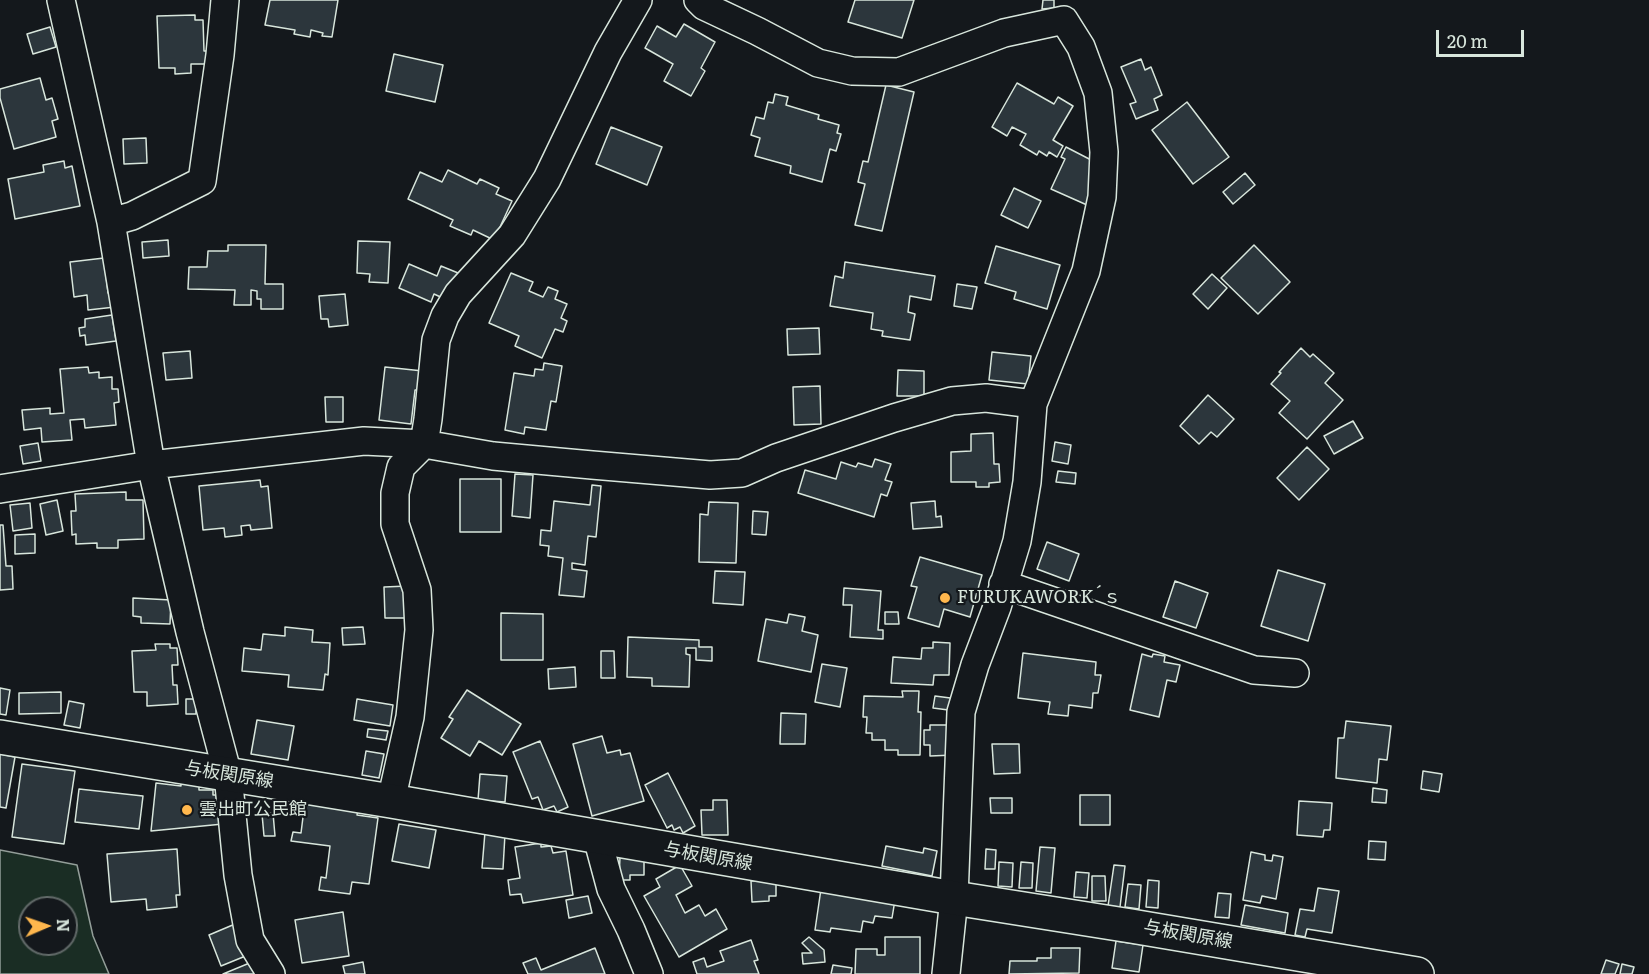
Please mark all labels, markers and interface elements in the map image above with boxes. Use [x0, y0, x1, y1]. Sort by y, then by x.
scale bar [1439, 18, 1528, 56]
text: 20 m [1447, 27, 1488, 54]
place label: FURUKAWORK´ｓ [957, 587, 1121, 609]
marker: FURUKAWORK´ｓ [938, 591, 952, 605]
street label: 与板関原線 [183, 757, 275, 793]
place label: 雲出町公民館 [199, 799, 307, 821]
marker: 雲出町公民館 [180, 803, 194, 817]
street label: 与板関原線 [662, 839, 754, 875]
north arrow [18, 896, 78, 956]
street label: 与板関原線 [1142, 917, 1234, 953]
text: N [52, 918, 76, 933]

